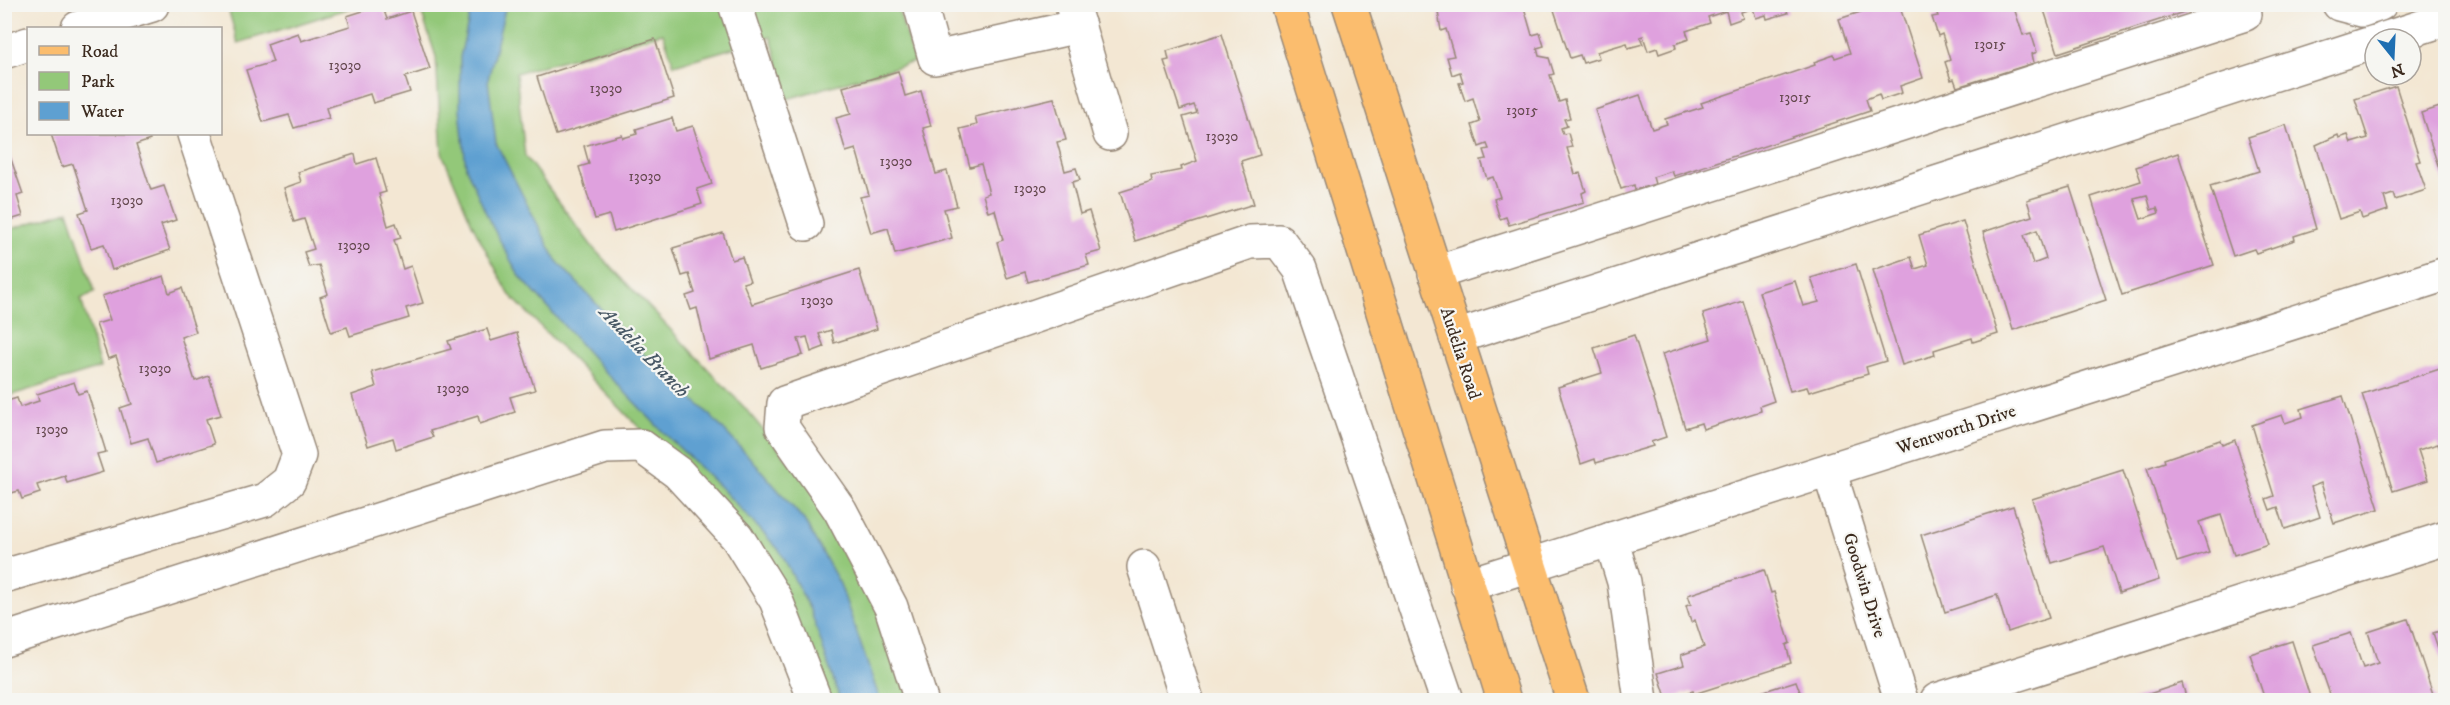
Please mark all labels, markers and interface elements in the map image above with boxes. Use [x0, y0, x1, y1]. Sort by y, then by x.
legend [27, 27, 222, 135]
north arrow [2363, 27, 2423, 87]
house number: 13015 [1974, 35, 2007, 54]
text: Road [81, 41, 118, 63]
house number: 13030 [329, 56, 361, 75]
text: N [2388, 59, 2407, 82]
text: Park [81, 71, 115, 93]
house number: 13030 [590, 79, 622, 98]
house number: 13015 [1779, 88, 1812, 107]
text: Water [80, 101, 124, 123]
house number: 13015 [1506, 101, 1539, 120]
house number: 13030 [1206, 127, 1238, 146]
house number: 13030 [880, 152, 912, 171]
house number: 13030 [629, 167, 661, 186]
house number: 13030 [1014, 179, 1046, 198]
house number: 13030 [111, 191, 143, 210]
house number: 13030 [338, 236, 370, 255]
house number: 13030 [801, 291, 833, 310]
water label: Audelia Branch [592, 299, 694, 403]
street label: Audelia Road [1435, 305, 1485, 402]
house number: 13030 [139, 359, 171, 378]
house number: 13030 [437, 379, 469, 398]
street label: Wentworth Drive [1893, 400, 2019, 460]
house number: 13030 [36, 420, 68, 439]
street label: Goodwin Drive [1838, 530, 1890, 640]

